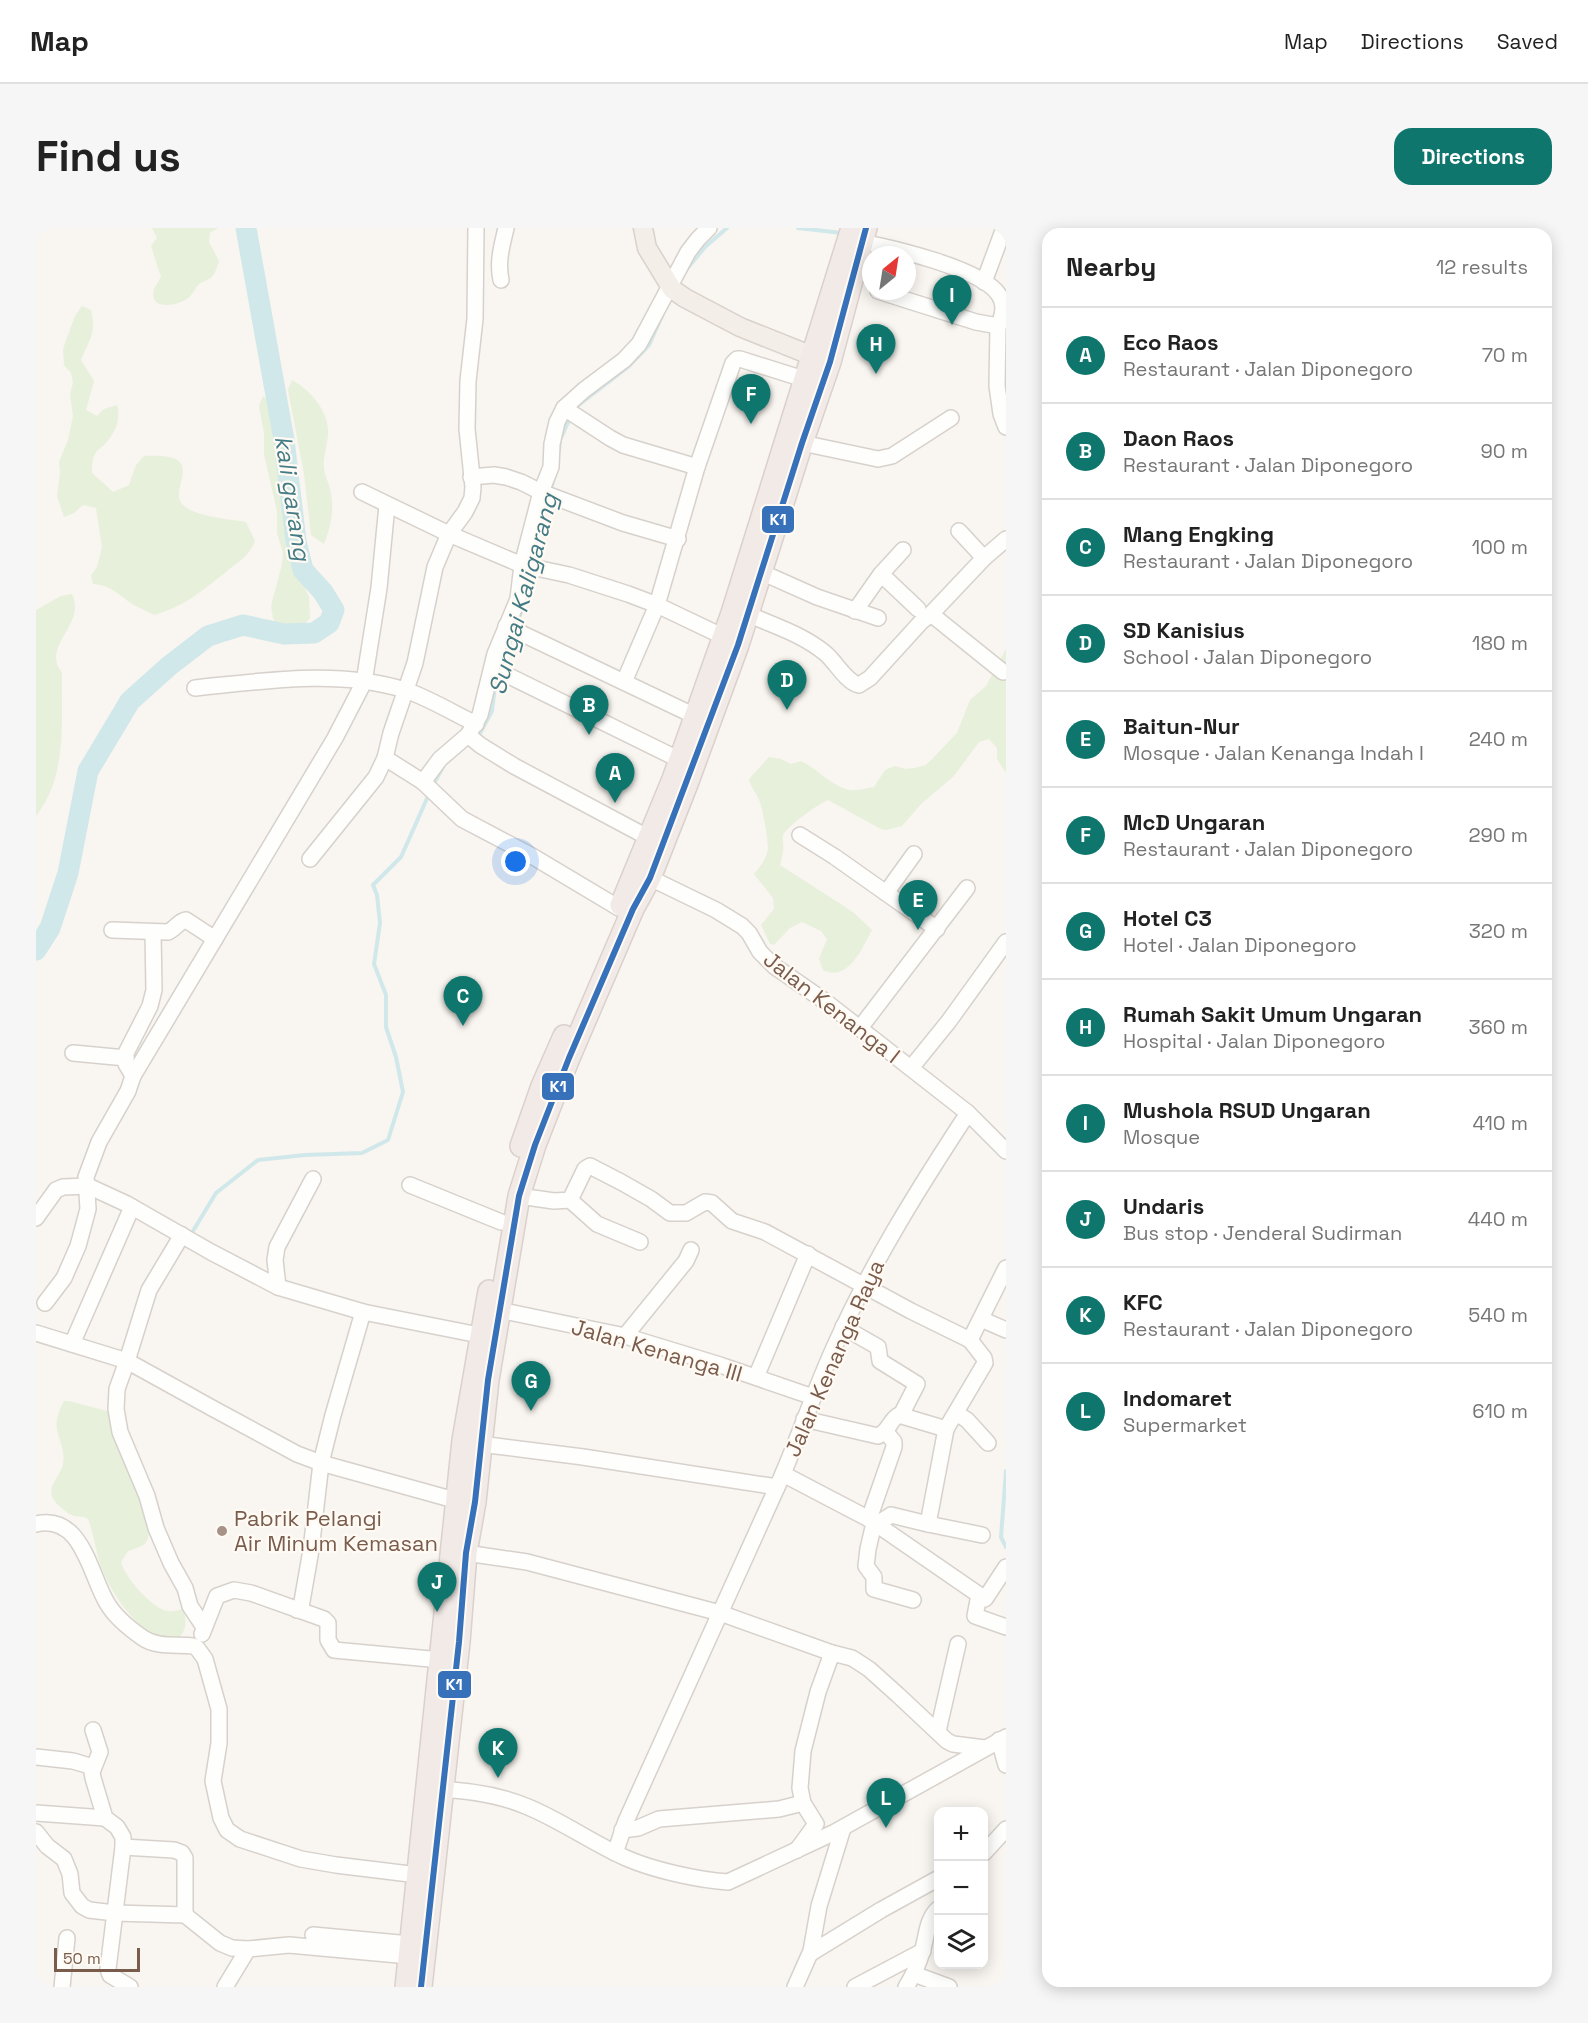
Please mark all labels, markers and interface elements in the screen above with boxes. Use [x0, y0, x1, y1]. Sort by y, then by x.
text: Map [30, 23, 89, 59]
text: Map [1284, 28, 1328, 55]
text: Directions [1361, 28, 1464, 55]
text: Saved [1497, 28, 1558, 55]
button: Directions [1394, 128, 1552, 185]
text: Find us [36, 130, 181, 183]
north arrow [862, 246, 916, 300]
text: Nearby [1066, 250, 1156, 284]
text: 12 results [1436, 254, 1528, 280]
pin: I [932, 276, 972, 325]
pin: H [856, 324, 896, 374]
text: Eco Raos [1123, 328, 1219, 356]
text: A [1079, 342, 1092, 368]
text: 70 m [1482, 342, 1528, 368]
text: Restaurant · Jalan Diponegoro [1123, 356, 1413, 382]
pin: F [732, 374, 770, 424]
text: Daon Raos [1123, 424, 1234, 452]
water label: kali garang [268, 433, 318, 564]
text: B [1079, 438, 1092, 464]
text: 90 m [1481, 438, 1528, 464]
text: Restaurant · Jalan Diponegoro [1123, 452, 1413, 478]
water label: Sungai Kaligarang [481, 488, 565, 698]
line badge: K1 [761, 505, 795, 534]
text: K1 [769, 509, 787, 530]
text: Mang Engking [1123, 520, 1274, 548]
text: C [1079, 534, 1092, 560]
text: 100 m [1472, 534, 1528, 560]
text: Restaurant · Jalan Diponegoro [1123, 548, 1413, 574]
text: SD Kanisius [1123, 616, 1245, 644]
text: D [1079, 630, 1092, 656]
text: 180 m [1472, 630, 1528, 656]
text: School · Jalan Diponegoro [1123, 644, 1372, 670]
pin: D [768, 660, 807, 710]
pin: B [570, 686, 608, 735]
text: Baitun-Nur [1123, 712, 1240, 740]
text: E [1080, 726, 1091, 752]
text: 240 m [1469, 726, 1528, 752]
text: Mosque · Jalan Kenanga Indah I [1123, 740, 1424, 766]
pin: A [596, 754, 634, 803]
text: McD Ungaran [1123, 808, 1265, 836]
text: F [1080, 822, 1091, 848]
text: 290 m [1469, 822, 1528, 848]
text: Restaurant · Jalan Diponegoro [1123, 836, 1413, 862]
your location [501, 847, 530, 876]
pin: E [898, 880, 938, 930]
text: Hotel C3 [1123, 904, 1212, 932]
text: G [1079, 918, 1092, 944]
text: 320 m [1469, 918, 1528, 944]
text: Hotel · Jalan Diponegoro [1123, 932, 1357, 958]
street label: Jalan Kenanga I [758, 945, 906, 1069]
pin: C [444, 976, 482, 1026]
text: Rumah Sakit Umum Ungaran [1123, 1000, 1422, 1028]
text: H [1079, 1014, 1092, 1040]
text: 360 m [1469, 1014, 1528, 1040]
text: Hospital · Jalan Diponegoro [1123, 1028, 1385, 1054]
line badge: K1 [541, 1072, 575, 1101]
text: K1 [549, 1076, 567, 1097]
text: Mushola RSUD Ungaran [1123, 1096, 1371, 1124]
text: I [1083, 1110, 1088, 1136]
text: 410 m [1472, 1110, 1528, 1136]
text: Mosque [1123, 1124, 1200, 1150]
text: Undaris [1123, 1192, 1204, 1220]
text: J [1079, 1206, 1092, 1232]
text: 440 m [1468, 1206, 1528, 1232]
text: Bus stop · Jenderal Sudirman [1123, 1220, 1402, 1246]
street label: Jalan Kenanga Raya [778, 1255, 890, 1461]
text: KFC [1123, 1288, 1163, 1316]
text: K [1079, 1302, 1092, 1328]
text: 540 m [1468, 1302, 1528, 1328]
street label: Jalan Kenanga III [568, 1312, 746, 1388]
text: Restaurant · Jalan Diponegoro [1123, 1316, 1413, 1342]
pin: G [512, 1362, 550, 1411]
text: Indomaret [1123, 1384, 1232, 1412]
text: L [1080, 1398, 1091, 1424]
text: 610 m [1472, 1398, 1528, 1424]
text: Supermarket [1123, 1412, 1247, 1438]
place label: Pabrik Pelangi Air Minum Kemasan [234, 1504, 438, 1557]
marker: Pabrik Pelangi Air Minum Kemasan [215, 1524, 229, 1538]
pin: J [418, 1562, 456, 1612]
line badge: K1 [437, 1670, 472, 1699]
text: K1 [445, 1674, 463, 1695]
pin: K [478, 1728, 518, 1778]
pin: L [866, 1778, 906, 1828]
map controls [934, 1807, 988, 1969]
button: + [934, 1807, 988, 1861]
button: − [934, 1861, 988, 1915]
button: layers [934, 1915, 988, 1969]
scale bar [54, 1945, 140, 1972]
text: 50 m [63, 1948, 101, 1969]

